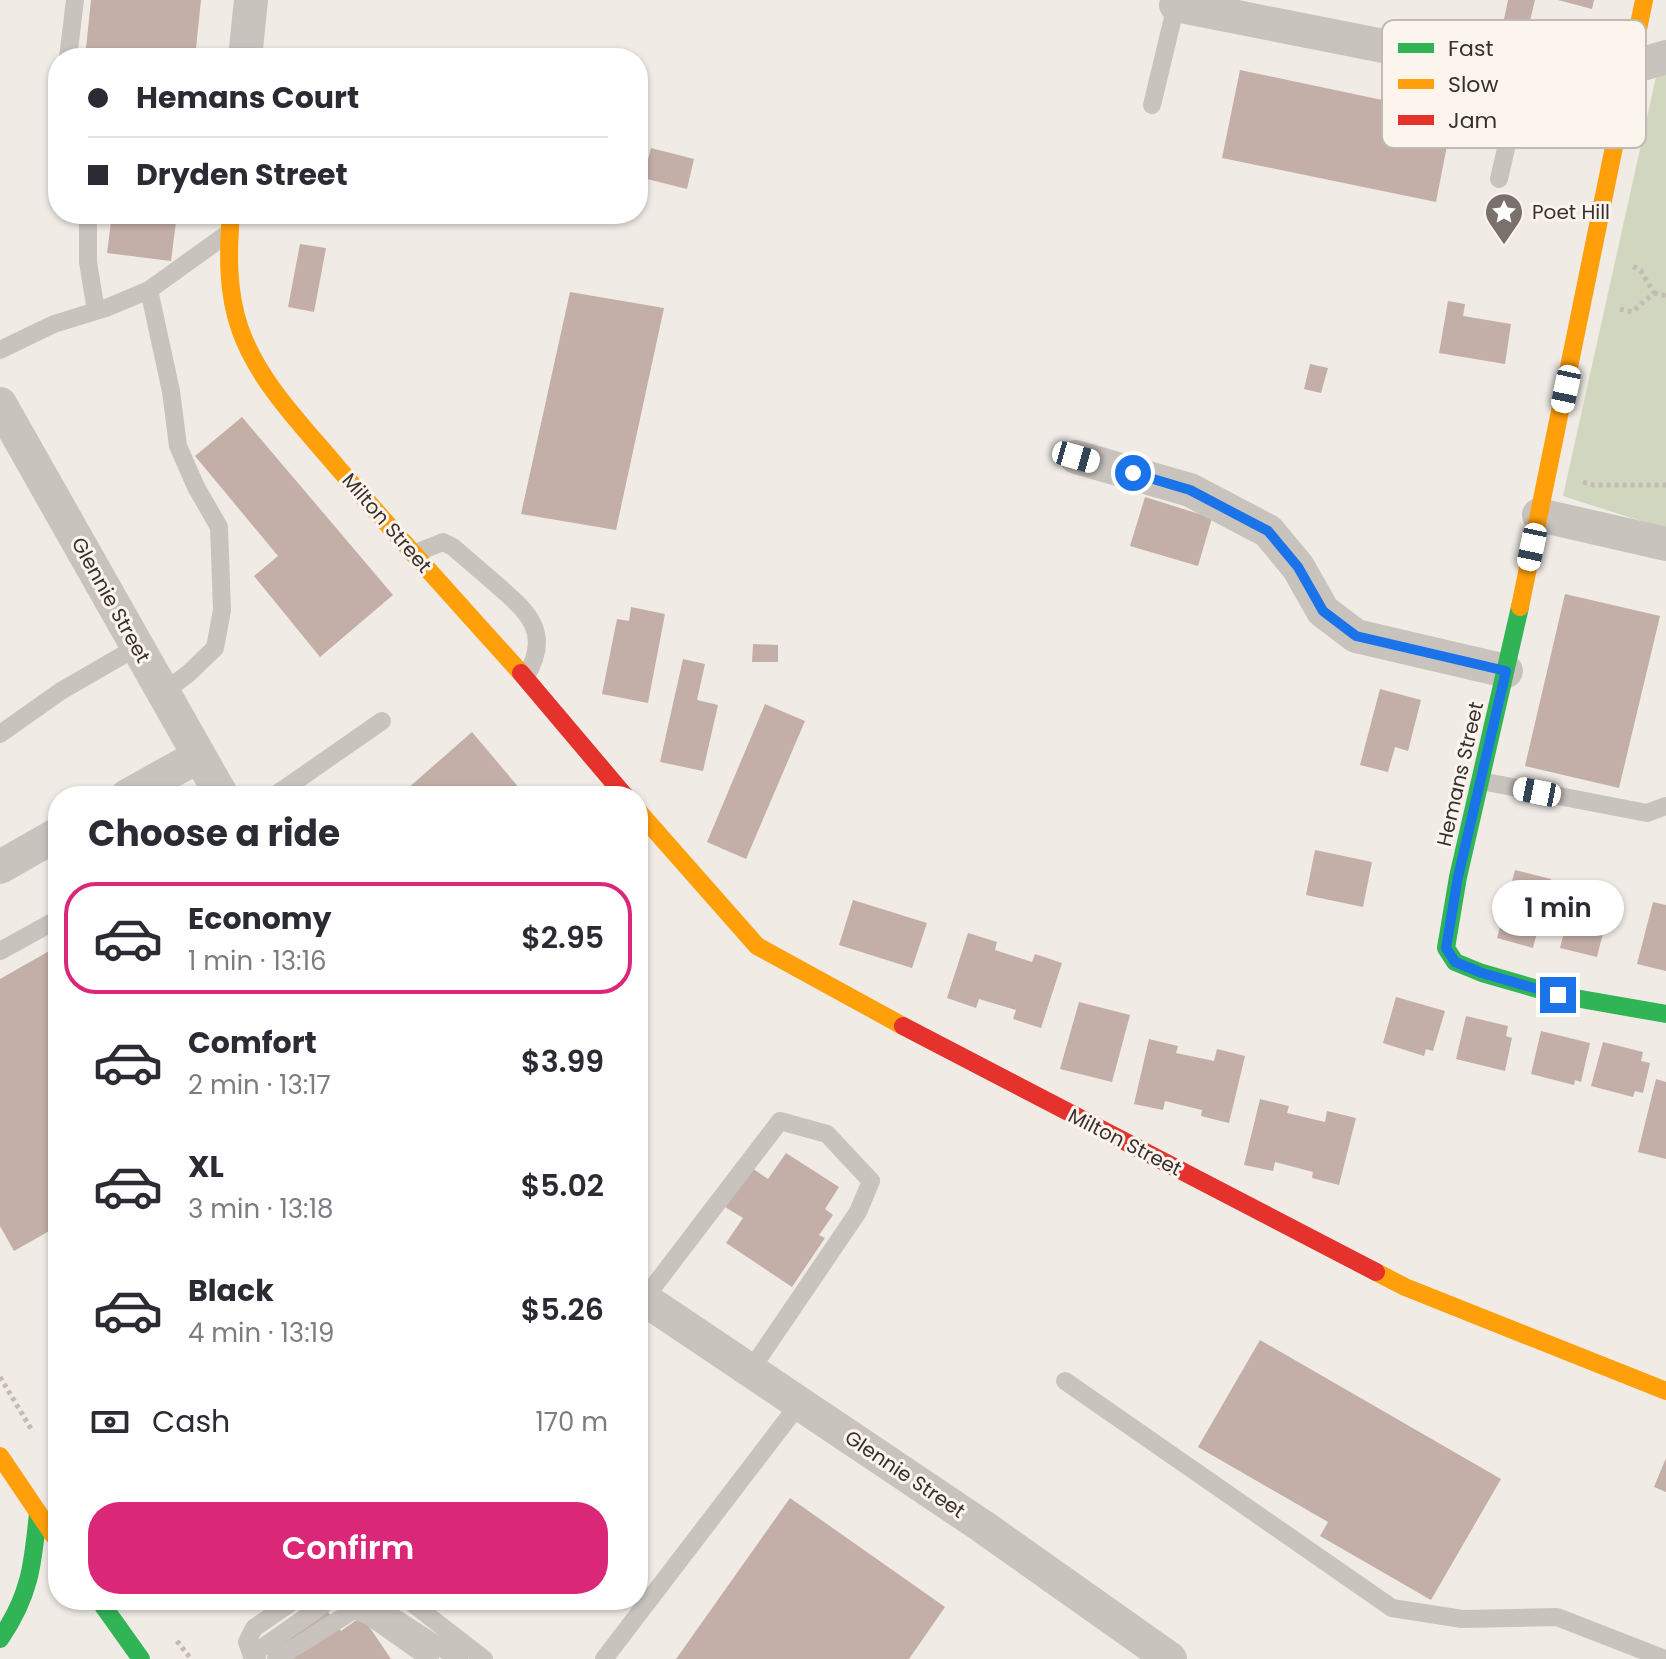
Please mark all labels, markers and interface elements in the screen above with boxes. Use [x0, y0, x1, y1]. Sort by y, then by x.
legend [1382, 20, 1646, 148]
text: Fast [1448, 33, 1493, 64]
text: Slow [1448, 69, 1498, 100]
text: Hemans Court [136, 76, 359, 119]
text: Jam [1448, 105, 1497, 136]
text: Dryden Street [136, 153, 348, 196]
place icon: Poet Hill [1483, 191, 1525, 246]
place label: Poet Hill [1532, 198, 1610, 226]
car [1549, 363, 1583, 415]
car [1050, 439, 1102, 475]
route start [1115, 455, 1151, 491]
street label: Milton Street [336, 467, 438, 579]
car [1515, 521, 1549, 573]
street label: Glennie Street [65, 532, 157, 668]
street label: Hemans Street [1430, 699, 1490, 849]
car [1511, 776, 1563, 808]
text: Choose a ride [88, 808, 340, 859]
callout: 1 min [1492, 879, 1624, 935]
text: 1 min [1524, 890, 1592, 926]
text: Economy [188, 897, 332, 940]
icon: car [92, 902, 164, 974]
text: $2.95 [521, 916, 604, 959]
text: 1 min · 13:16 [188, 943, 326, 979]
route end [1540, 977, 1576, 1013]
text: Comfort [188, 1021, 317, 1064]
icon: car [92, 1026, 164, 1098]
text: $3.99 [521, 1040, 604, 1083]
text: 2 min · 13:17 [188, 1067, 331, 1103]
street label: Milton Street [1063, 1101, 1187, 1183]
text: XL [188, 1145, 224, 1188]
icon: car [92, 1150, 164, 1222]
text: $5.02 [521, 1164, 604, 1207]
text: 3 min · 13:18 [188, 1191, 333, 1227]
text: Black [188, 1269, 274, 1312]
icon: car [92, 1274, 164, 1346]
text: $5.26 [521, 1288, 604, 1331]
text: 4 min · 13:19 [188, 1315, 334, 1351]
icon: cash [88, 1400, 132, 1444]
text: Cash [152, 1400, 230, 1443]
text: 170 m [535, 1404, 608, 1440]
street label: Glennie Street [839, 1423, 971, 1525]
button: Confirm [88, 1502, 608, 1594]

